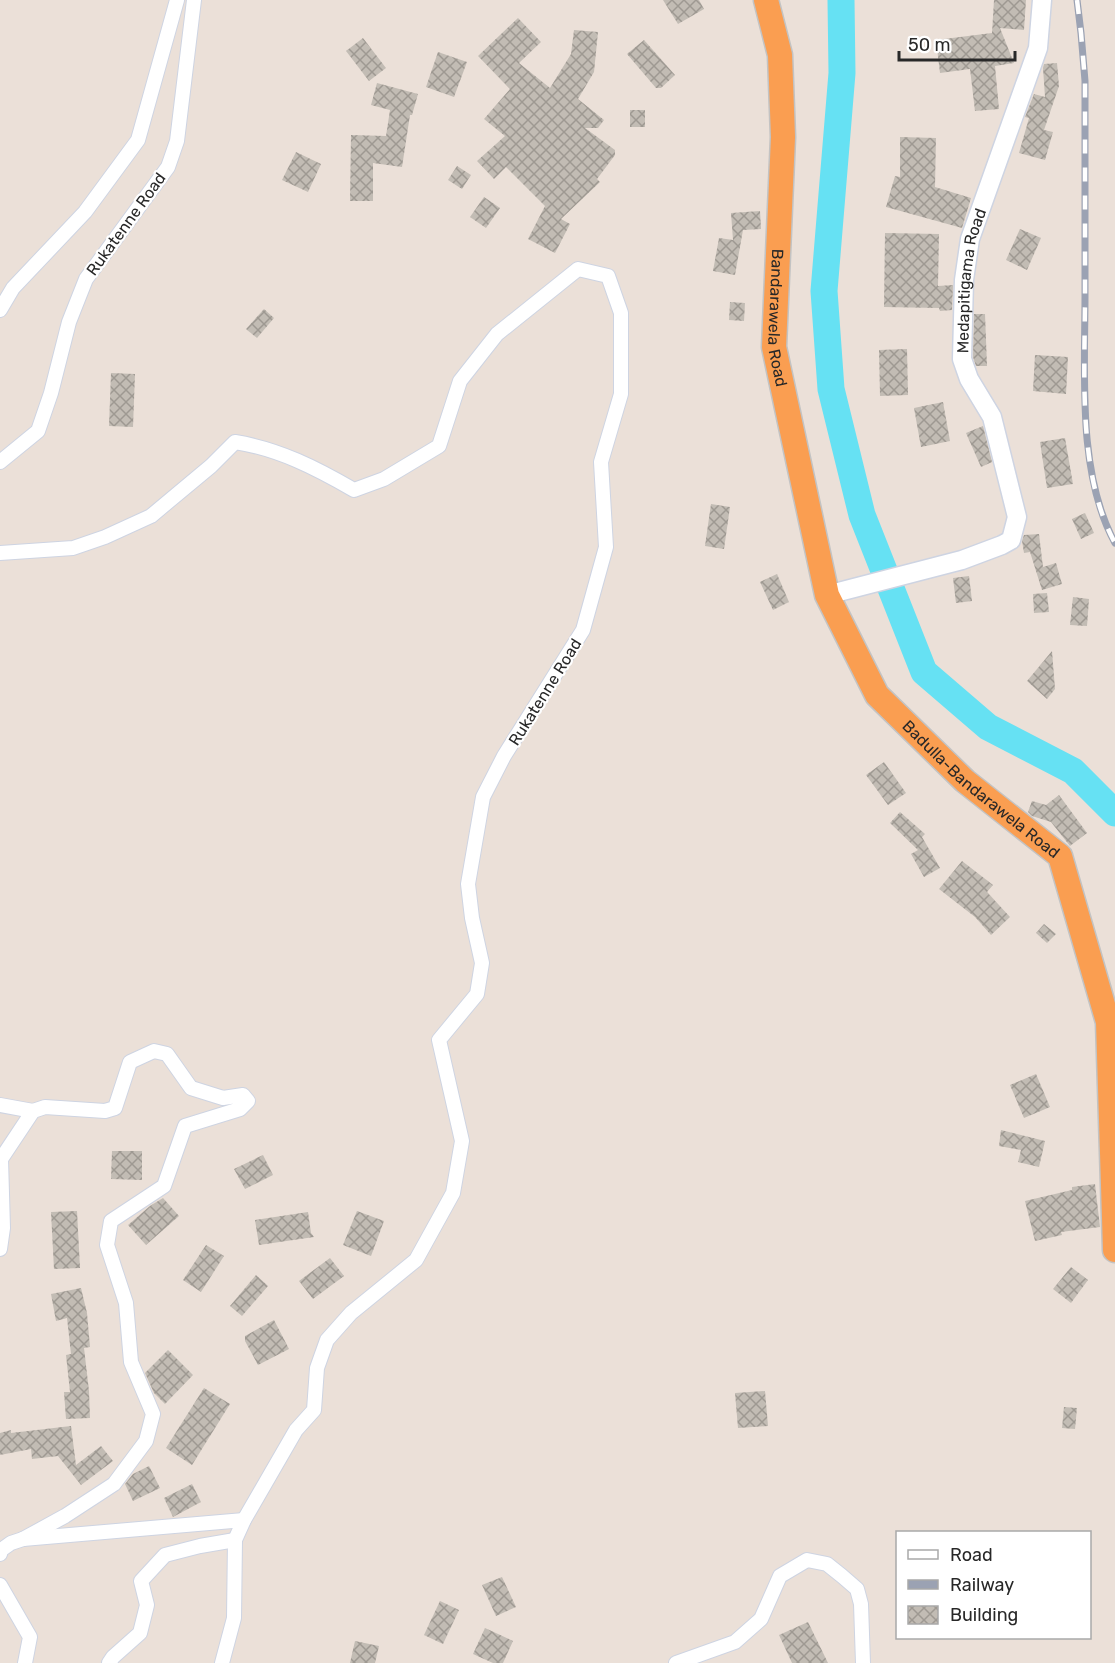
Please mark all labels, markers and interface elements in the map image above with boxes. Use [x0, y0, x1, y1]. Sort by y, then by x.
scale bar [899, 24, 1014, 62]
text: 50 m [908, 34, 951, 56]
street label: Rukatenne Road [82, 169, 170, 279]
street label: Medapitigama Road [953, 206, 990, 354]
street label: Bandarawela Road [764, 248, 792, 388]
street label: Rukatenne Road [505, 635, 585, 749]
street label: Badulla-Bandarawela Road [899, 716, 1064, 862]
legend [896, 1531, 1091, 1639]
text: Road [950, 1544, 993, 1566]
text: Railway [950, 1574, 1014, 1596]
text: Building [950, 1604, 1018, 1626]

